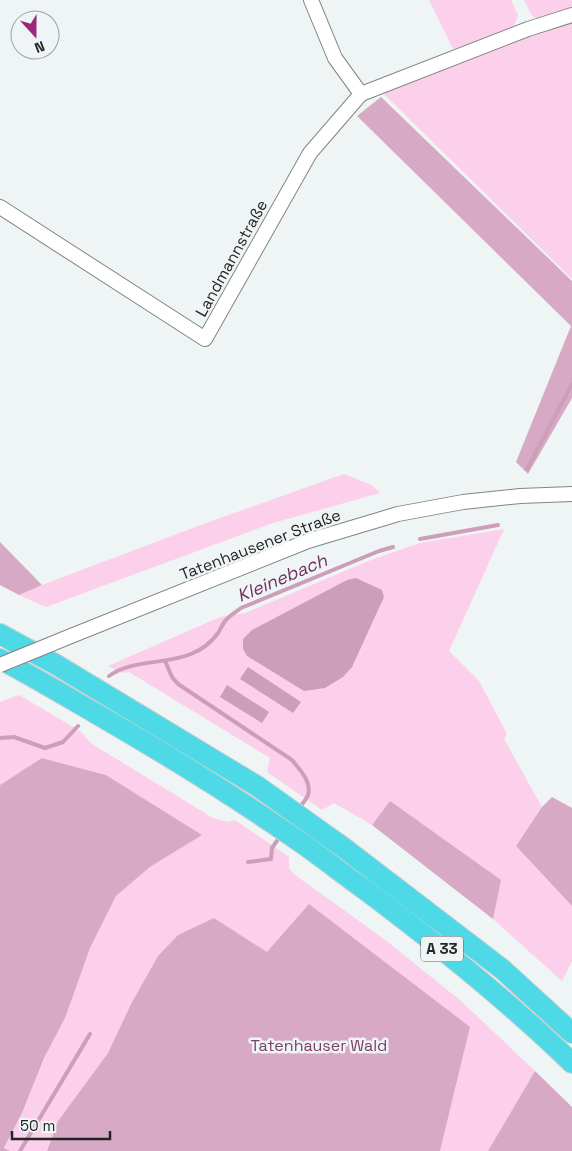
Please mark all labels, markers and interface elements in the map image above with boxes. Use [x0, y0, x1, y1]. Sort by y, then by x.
north arrow [10, 10, 60, 60]
text: N [32, 37, 47, 57]
street label: Landmannstraße [191, 196, 272, 320]
street label: Tatenhausener Straße [177, 504, 344, 585]
water label: Kleinebach [233, 548, 331, 607]
road number: A 33 [421, 936, 463, 962]
park label: Tatenhauser Wald [251, 1035, 387, 1056]
scale bar [12, 1108, 110, 1140]
text: 50 m [20, 1116, 55, 1135]

